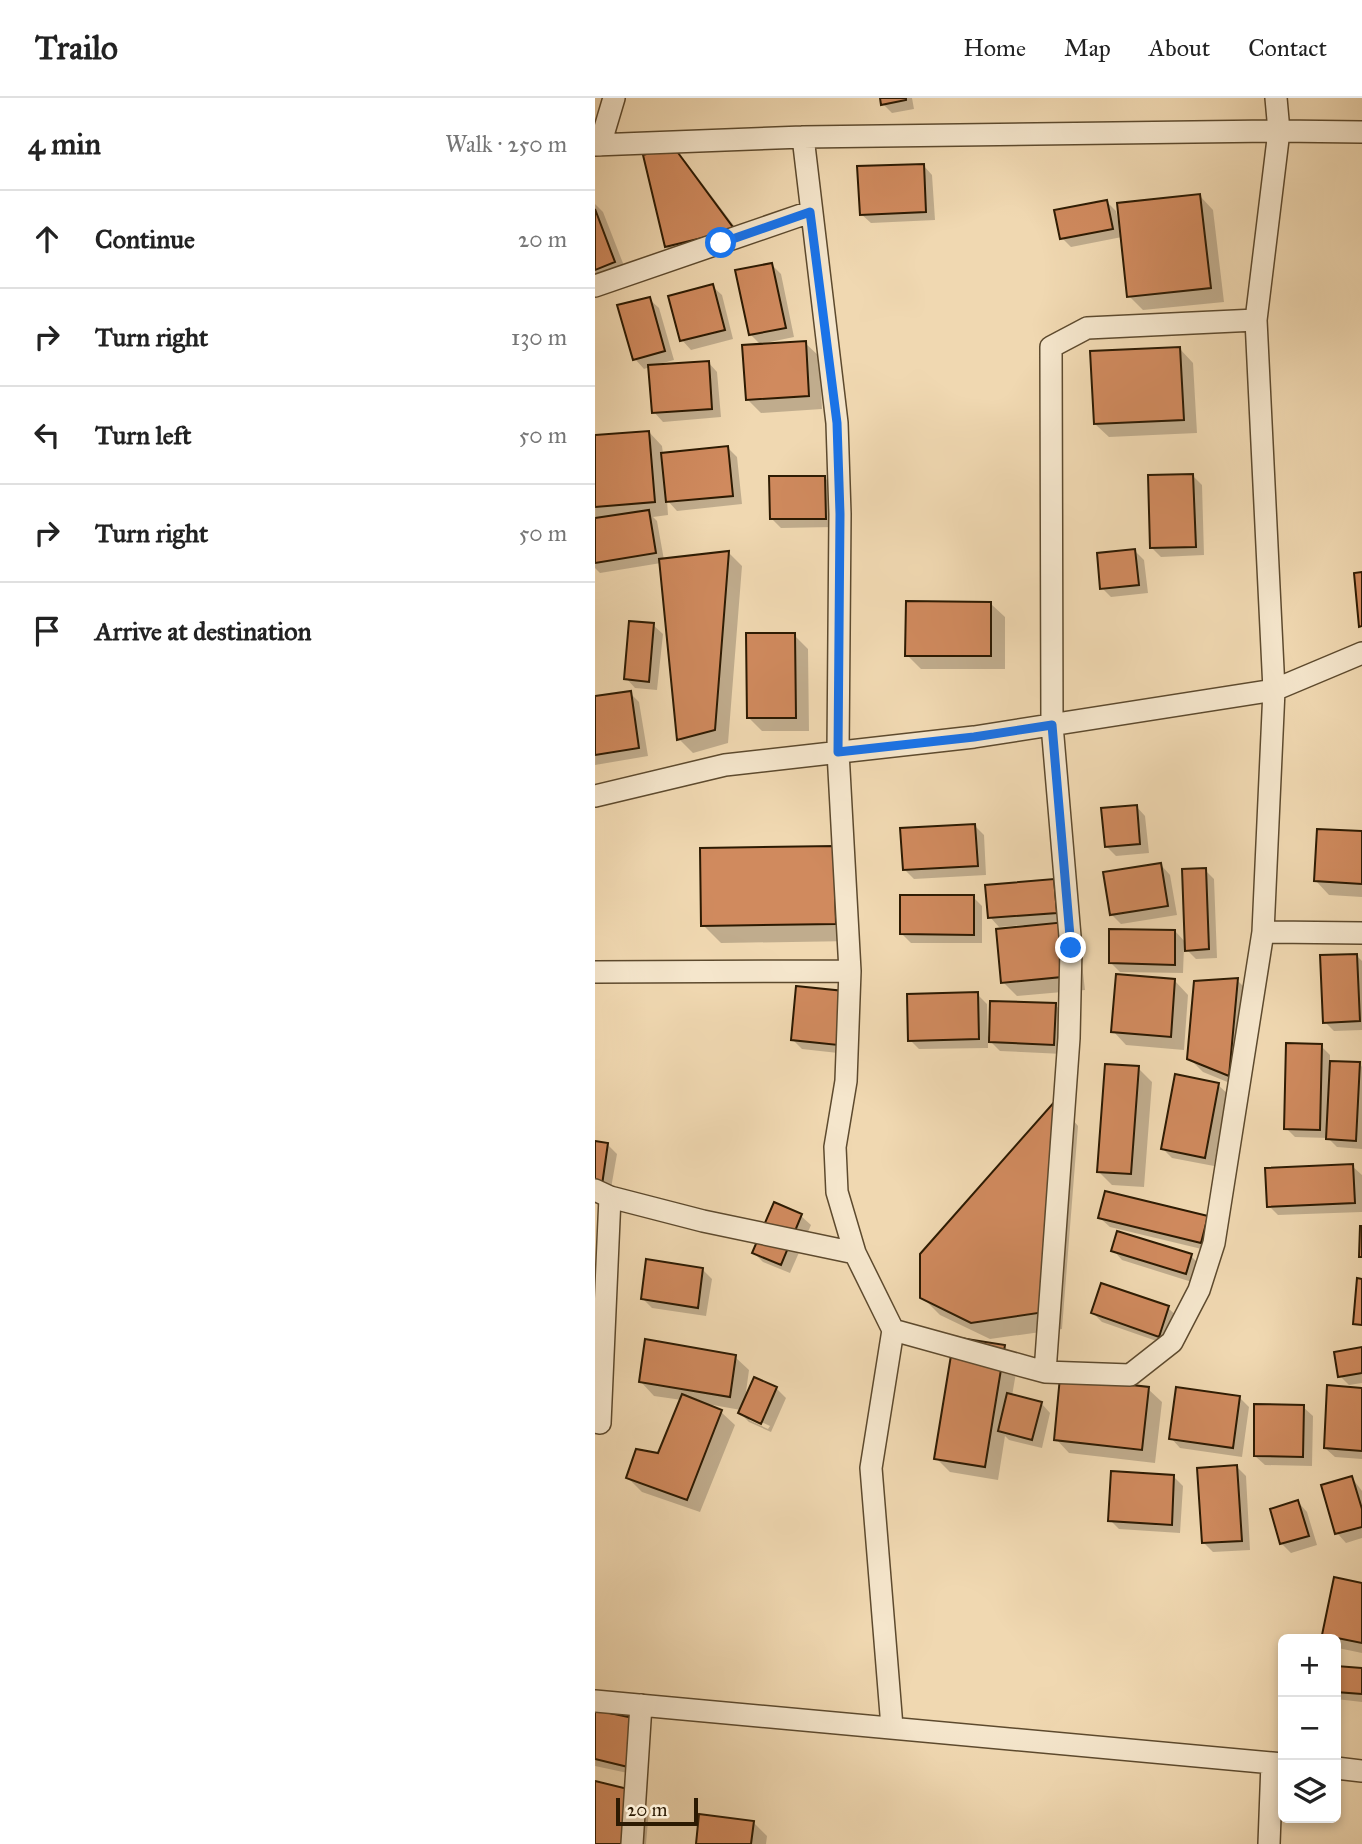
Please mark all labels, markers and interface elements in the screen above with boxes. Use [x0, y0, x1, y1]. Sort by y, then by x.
text: Trailo [35, 28, 118, 68]
text: Home [963, 33, 1026, 63]
text: Map [1064, 33, 1111, 63]
text: About [1149, 33, 1210, 63]
text: Contact [1248, 33, 1327, 63]
text: 4 min [28, 126, 101, 162]
text: Walk · 250 m [445, 130, 567, 158]
icon: ahead [28, 220, 66, 258]
text: Continue [95, 223, 195, 255]
text: 20 m [518, 225, 567, 253]
route start [705, 227, 736, 258]
icon: right [28, 318, 66, 356]
text: Turn right [95, 321, 208, 353]
text: 130 m [511, 323, 567, 351]
icon: left [28, 416, 66, 454]
text: Turn left [95, 419, 191, 451]
text: 50 m [519, 421, 567, 449]
icon: right [28, 514, 66, 552]
text: Turn right [95, 517, 208, 549]
text: 50 m [519, 519, 567, 547]
icon: arrive [28, 612, 66, 650]
text: Arrive at destination [95, 615, 312, 647]
route end [1055, 932, 1086, 963]
map controls [1278, 1634, 1341, 1823]
button: + [1278, 1634, 1341, 1697]
button: − [1278, 1697, 1341, 1760]
button: layers [1278, 1760, 1341, 1823]
scale bar [616, 1795, 698, 1827]
text: 20 m [627, 1798, 668, 1821]

